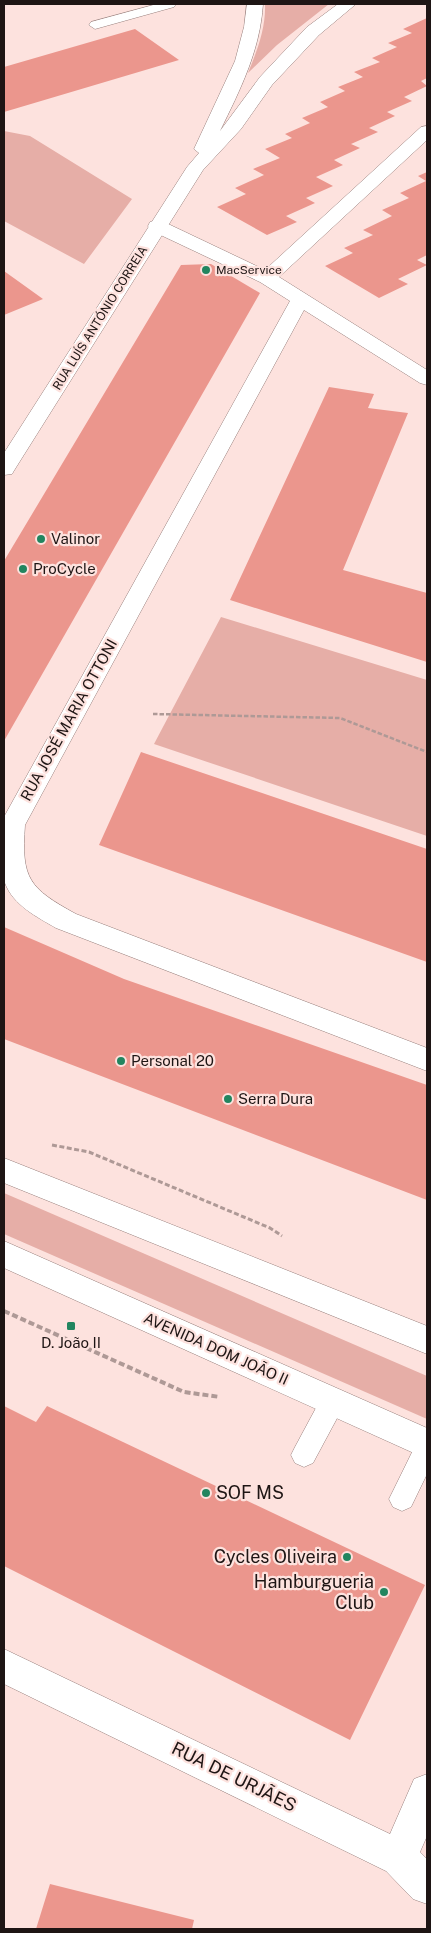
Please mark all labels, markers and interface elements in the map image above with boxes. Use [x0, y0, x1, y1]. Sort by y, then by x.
street label: RUA LUÍS ANTÓNIO CORREIA [50, 243, 150, 393]
place label: MacService [216, 263, 282, 277]
marker: MacService [200, 264, 212, 276]
place label: Valinor [51, 530, 100, 547]
marker: Valinor [35, 533, 47, 545]
place label: ProCycle [33, 560, 96, 577]
marker: ProCycle [17, 563, 29, 575]
street label: RUA JOSÉ MARIA OTTONI [17, 636, 120, 804]
place label: Personal 20 [131, 1052, 214, 1069]
marker: Personal 20 [115, 1055, 127, 1067]
place label: Serra Dura [238, 1090, 313, 1107]
marker: Serra Dura [222, 1093, 234, 1105]
street label: AVENIDA DOM JOÃO II [141, 1309, 291, 1388]
marker: D. João II [65, 1320, 77, 1332]
place label: D. João II [41, 1334, 101, 1351]
place label: SOF MS [216, 1482, 284, 1503]
marker: SOF MS [200, 1487, 212, 1499]
place label: Cycles Oliveira [214, 1546, 337, 1567]
marker: Cycles Oliveira [341, 1551, 353, 1563]
place label: Hamburgueria Club [254, 1571, 374, 1613]
marker: Hamburgueria Club [378, 1586, 390, 1598]
street label: RUA DE URJÃES [168, 1736, 301, 1816]

